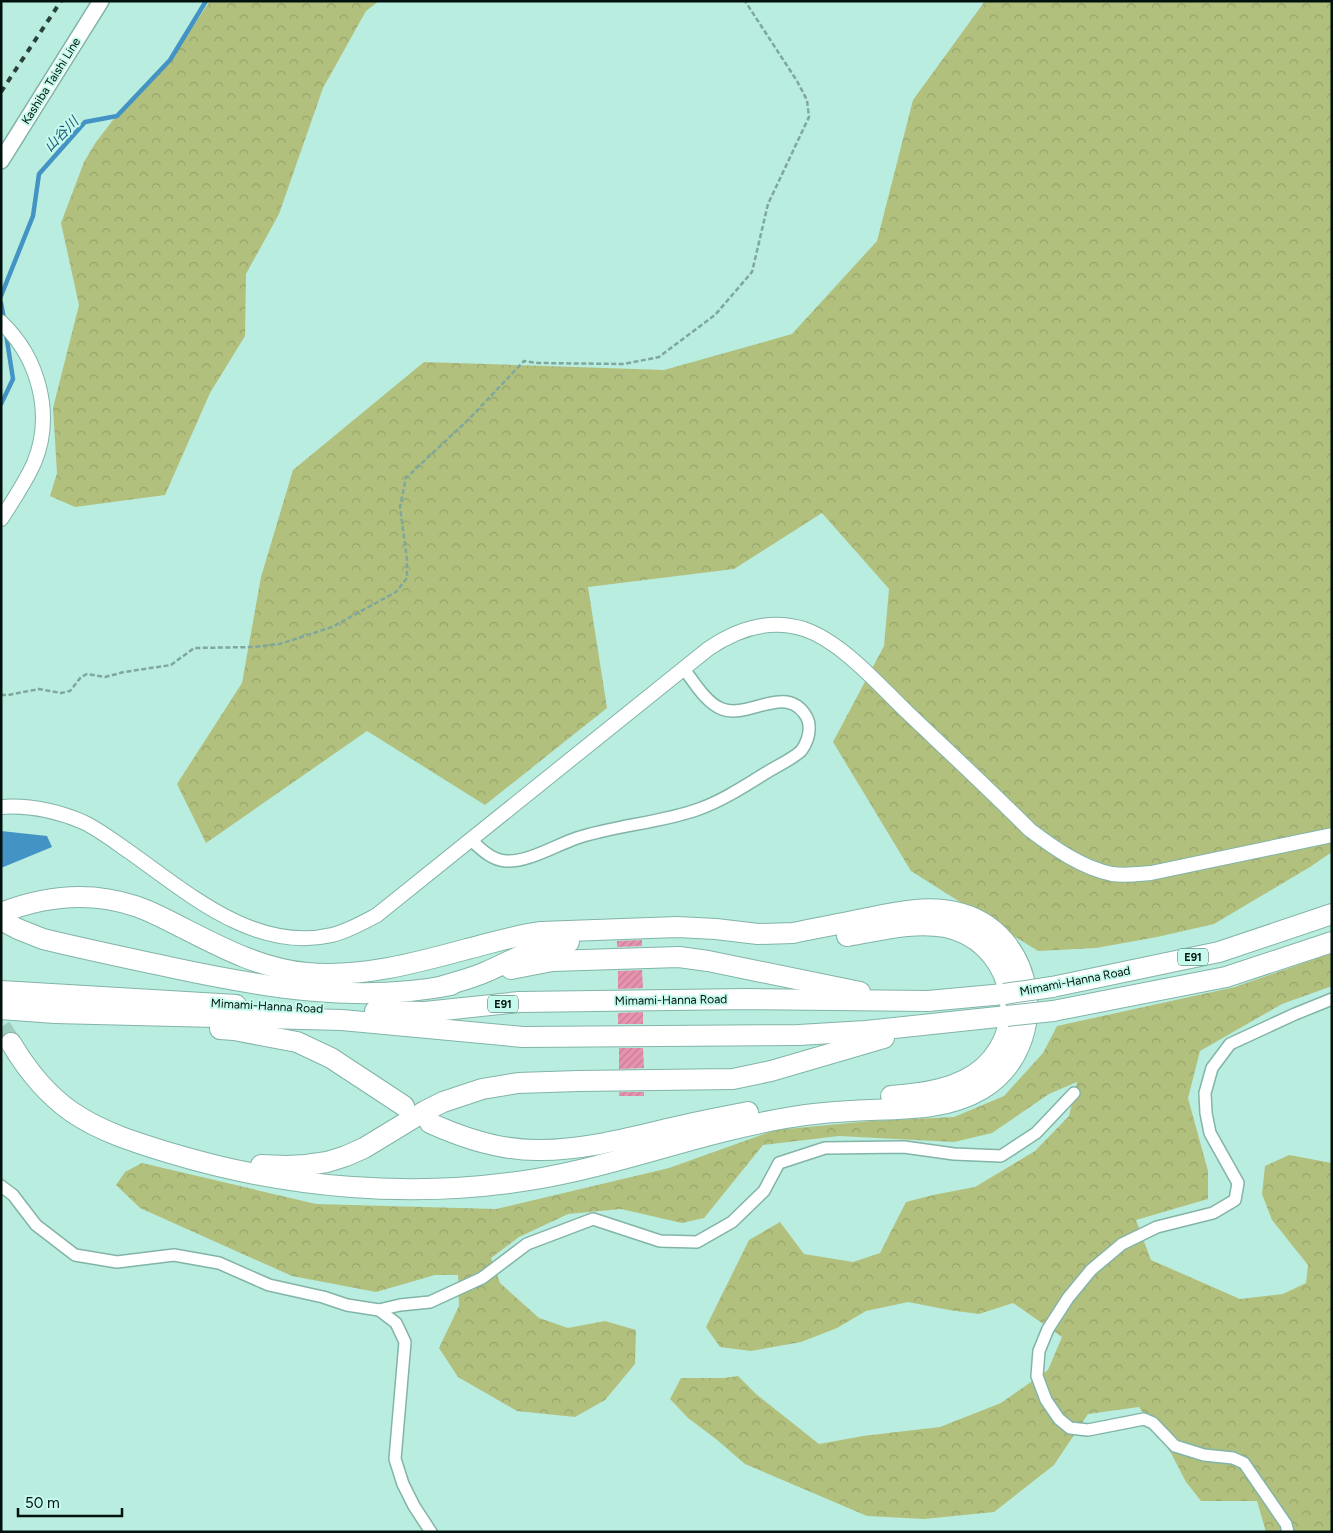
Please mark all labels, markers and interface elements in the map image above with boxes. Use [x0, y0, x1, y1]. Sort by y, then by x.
street label: Kashiba Taishi Line [19, 35, 84, 127]
water label: 山谷川 [41, 112, 83, 155]
road number: E91 [1178, 949, 1208, 966]
street label: Mimami-Hanna Road [1018, 963, 1132, 999]
street label: Mimami-Hanna Road [615, 992, 727, 1008]
street label: Mimami-Hanna Road [210, 996, 324, 1016]
road number: E91 [488, 996, 518, 1012]
scale bar [18, 1486, 121, 1518]
text: 50 m [25, 1494, 60, 1512]

